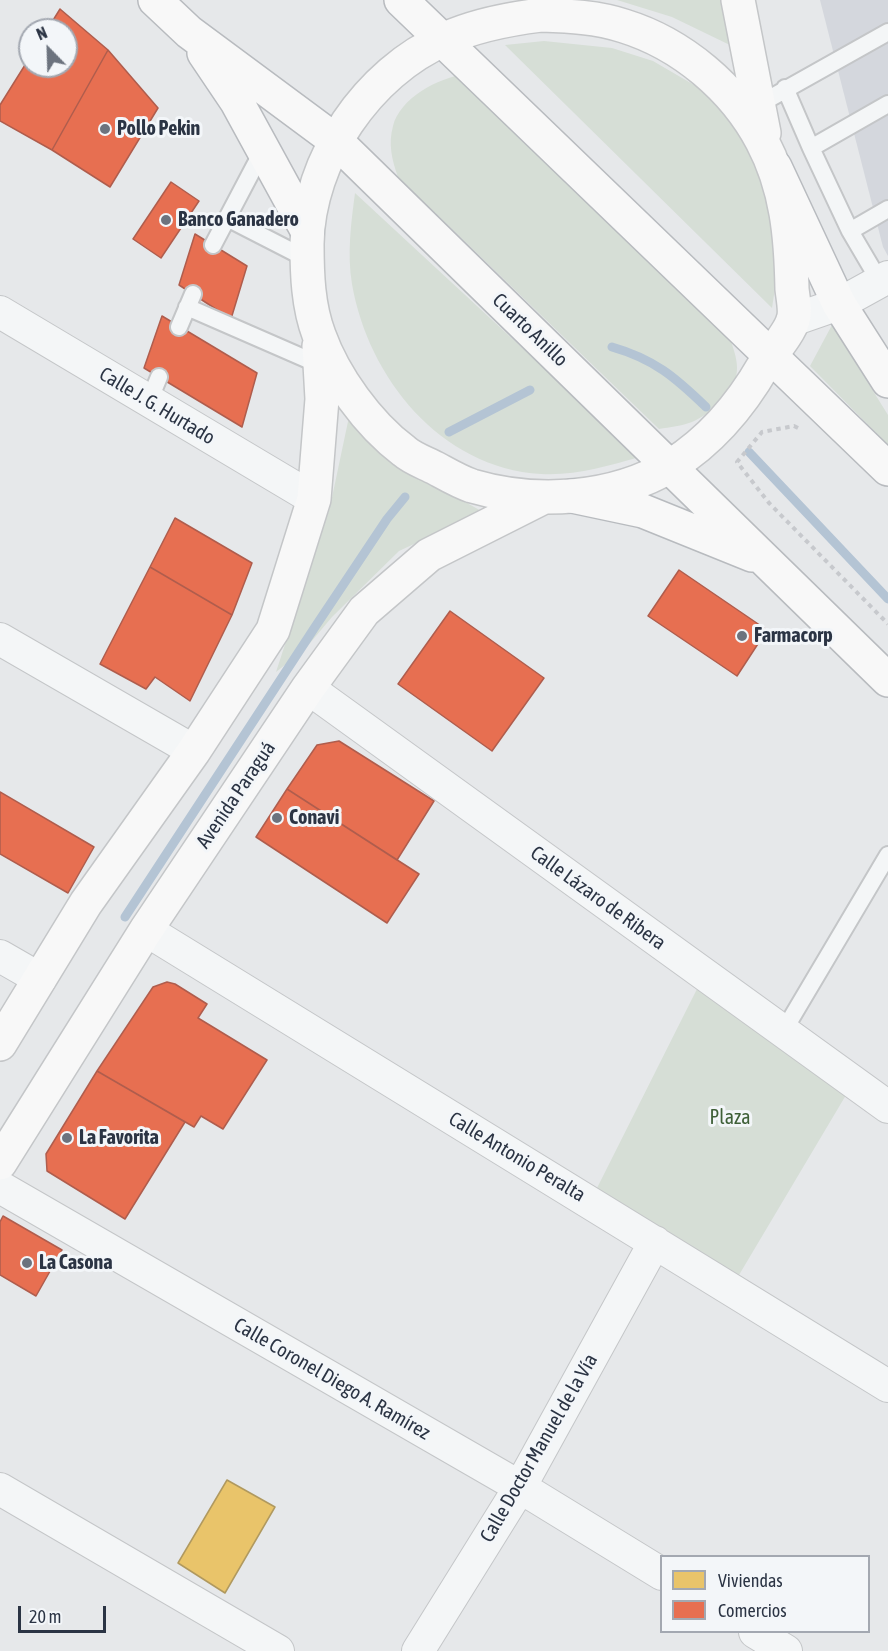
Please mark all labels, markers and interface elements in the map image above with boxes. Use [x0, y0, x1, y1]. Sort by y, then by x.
north arrow [18, 18, 78, 78]
text: N [34, 23, 50, 43]
place label: Pollo Pekin [117, 117, 200, 141]
marker: Pollo Pekin [98, 122, 112, 136]
place label: Banco Ganadero [178, 208, 299, 232]
marker: Banco Ganadero [159, 213, 173, 227]
street label: Cuarto Anillo [487, 288, 573, 372]
street label: Calle J. G. Hurtado [95, 362, 219, 450]
place label: Farmacorp [754, 624, 833, 648]
marker: Farmacorp [735, 629, 749, 643]
street label: Avenida Paraguá [191, 737, 281, 853]
place label: Conavi [289, 806, 339, 830]
marker: Conavi [270, 811, 284, 825]
street label: Calle Lázaro de Ribera [526, 841, 670, 955]
park label: Plaza [710, 1106, 750, 1130]
street label: Calle Antonio Peralta [444, 1107, 590, 1207]
place label: La Favorita [79, 1126, 159, 1150]
marker: La Favorita [60, 1131, 74, 1145]
place label: La Casona [39, 1251, 113, 1275]
marker: La Casona [20, 1256, 34, 1270]
street label: Calle Coronel Diego A. Ramírez [230, 1313, 434, 1445]
street label: Calle Doctor Manuel de la Vía [475, 1349, 603, 1547]
legend [660, 1555, 870, 1633]
text: Viviendas [718, 1570, 783, 1591]
scale bar [21, 1594, 110, 1632]
text: Comercios [718, 1600, 787, 1621]
text: 20 m [29, 1606, 61, 1627]

